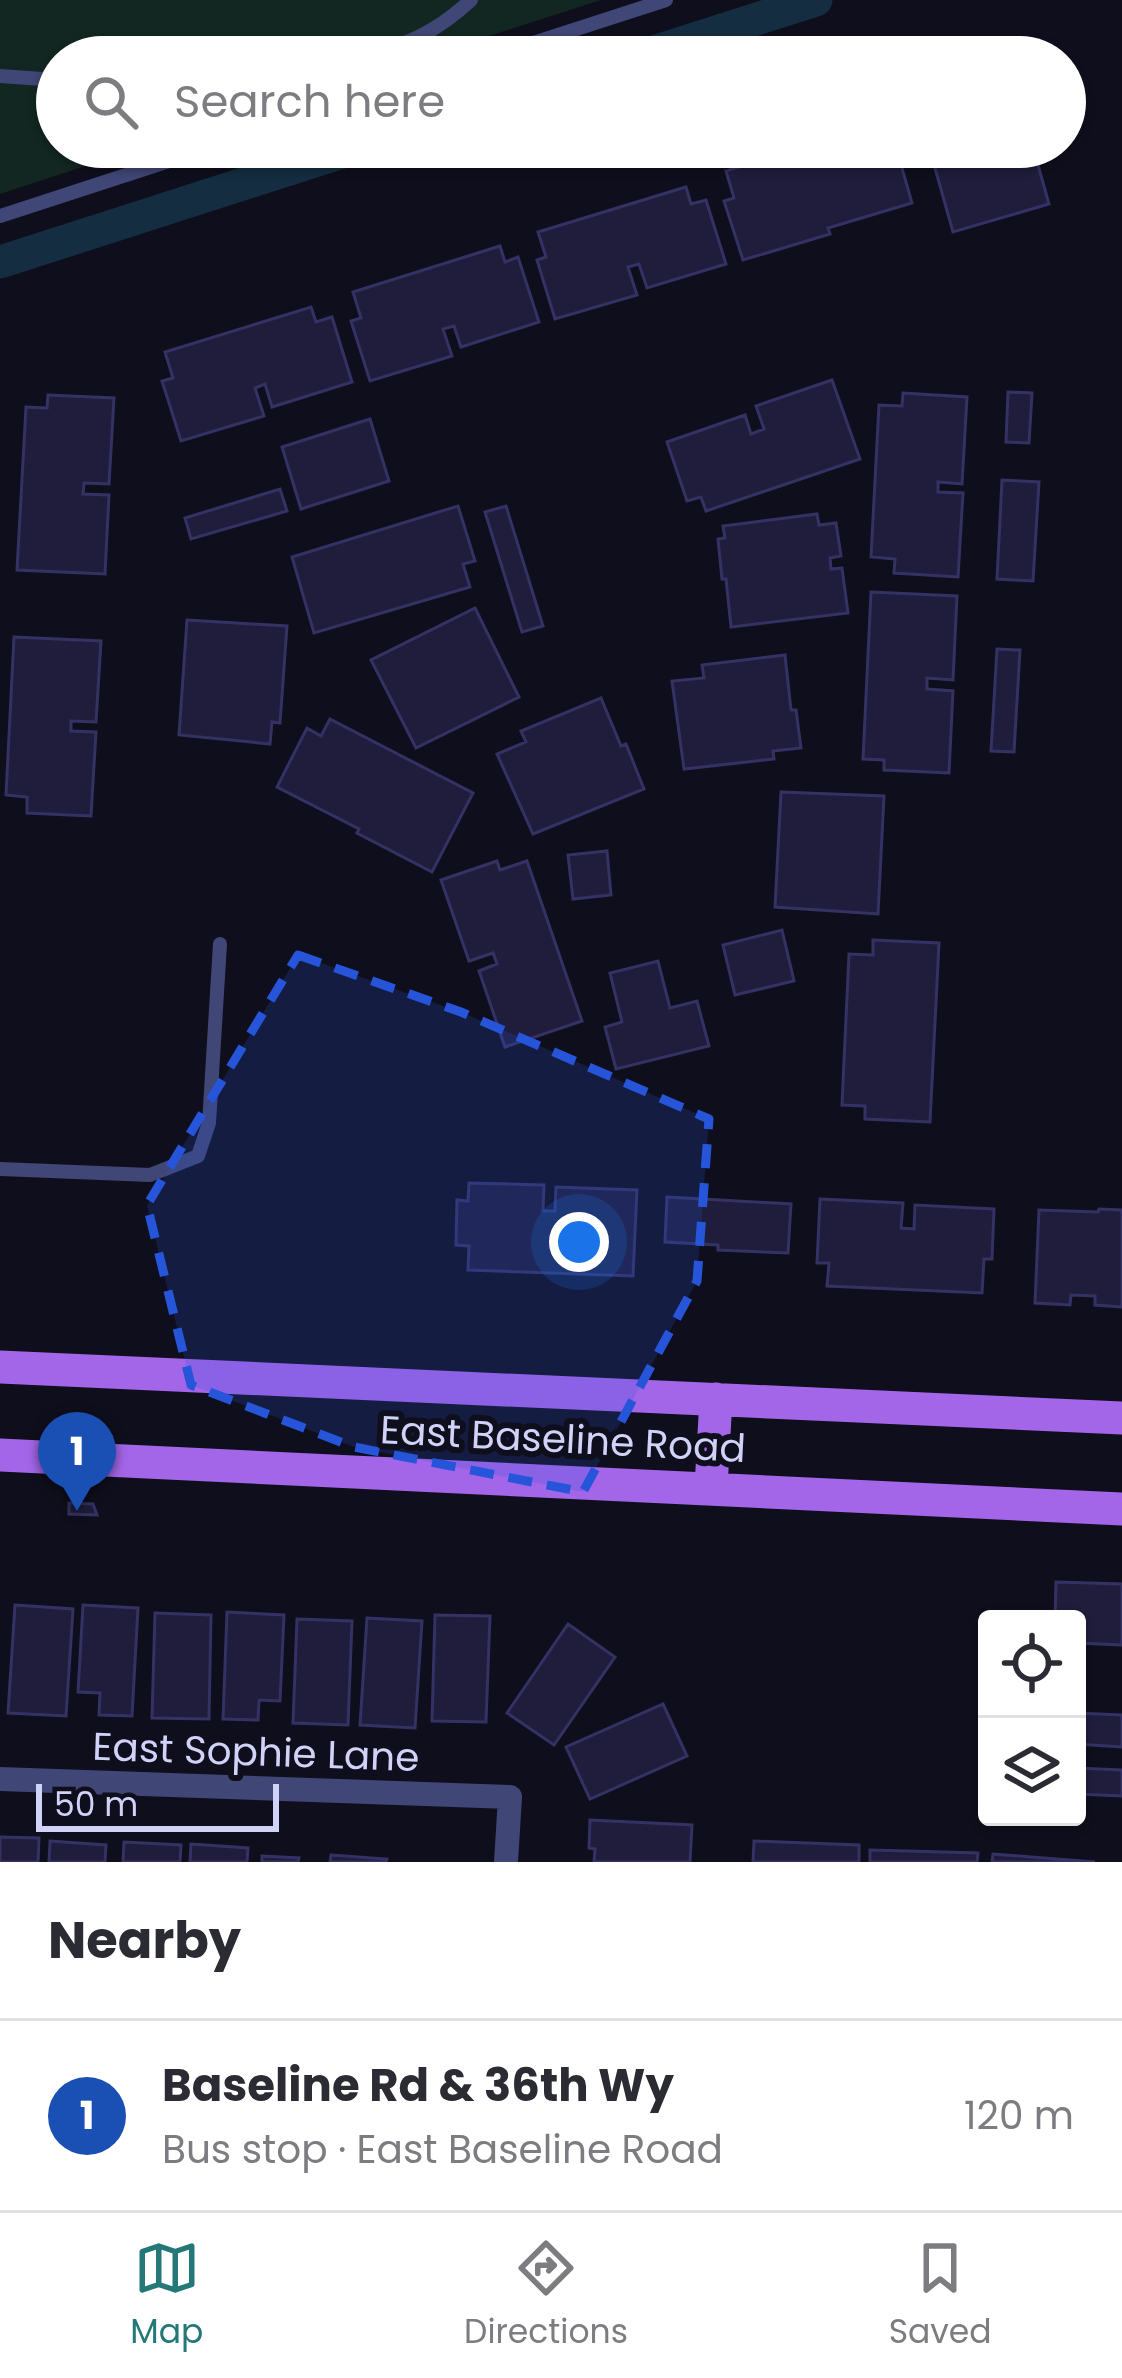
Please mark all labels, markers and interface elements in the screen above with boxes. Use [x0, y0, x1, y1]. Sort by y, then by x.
search box [36, 36, 1086, 168]
icon: search [78, 69, 144, 135]
text: Search here [174, 70, 445, 133]
your location [549, 1212, 609, 1272]
street label: East Baseline Road [379, 1402, 747, 1476]
pin: 1 [38, 1412, 116, 1511]
map controls [978, 1610, 1086, 1826]
button: locate [978, 1610, 1086, 1718]
button: layers [978, 1718, 1086, 1826]
street label: East Sophie Lane [92, 1719, 420, 1785]
scale bar [36, 1778, 279, 1831]
text: 50 m [54, 1781, 138, 1828]
text: Nearby [48, 1904, 241, 1976]
text: Baseline Rd & 36th Wy [162, 2054, 674, 2117]
text: 1 [80, 2088, 94, 2143]
text: 120 m [964, 2088, 1074, 2143]
text: Bus stop · East Baseline Road [162, 2122, 723, 2177]
tab: Map [130, 2235, 203, 2357]
tab: Directions [464, 2235, 628, 2357]
tab: Saved [889, 2235, 992, 2357]

